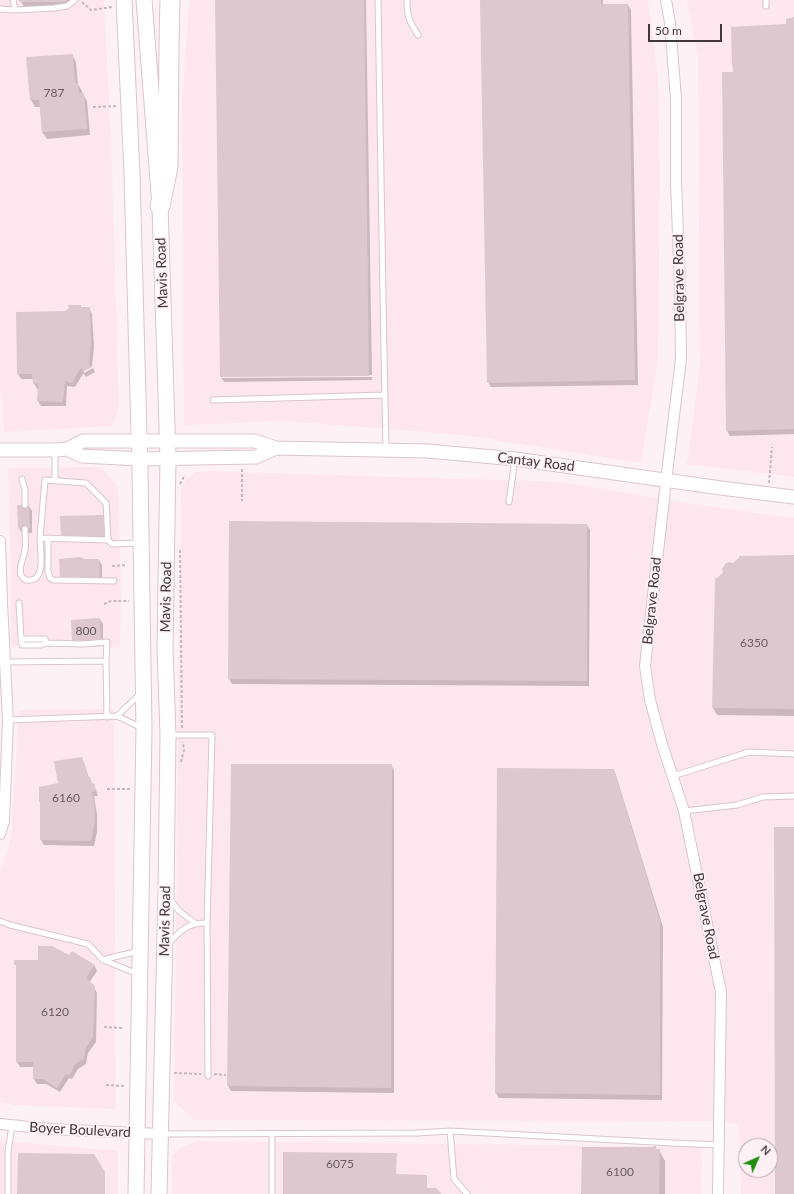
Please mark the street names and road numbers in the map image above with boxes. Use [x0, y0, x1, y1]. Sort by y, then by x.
street label: Belgrave Road [670, 234, 688, 322]
street label: Mavis Road [152, 237, 172, 309]
street label: Cantay Road [496, 449, 576, 475]
street label: Belgrave Road [639, 556, 665, 646]
street label: Mavis Road [157, 561, 175, 633]
street label: Belgrave Road [689, 871, 723, 961]
street label: Mavis Road [156, 885, 174, 957]
street label: Boyer Boulevard [29, 1119, 131, 1141]

